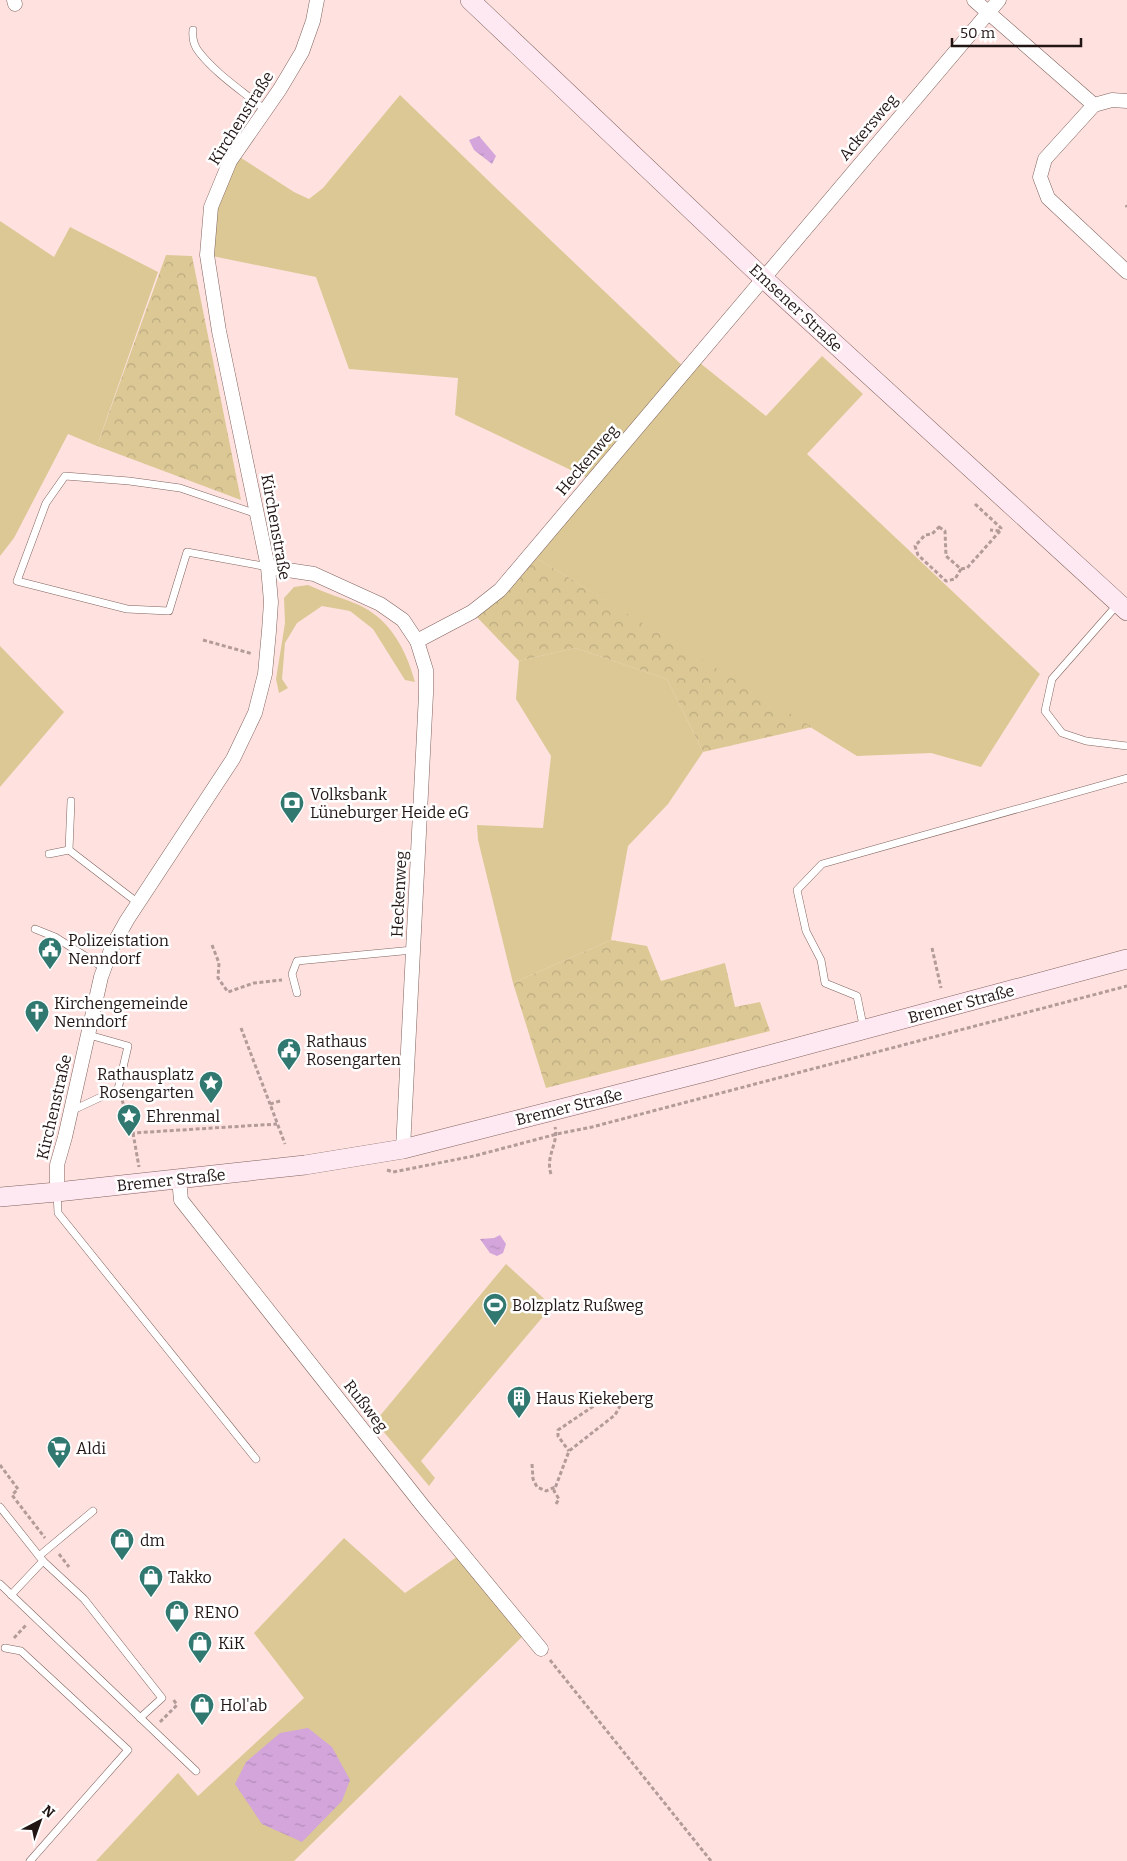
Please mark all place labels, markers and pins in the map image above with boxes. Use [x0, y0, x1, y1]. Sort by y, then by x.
place label: Volksbank Lüneburger Heide eG [310, 785, 469, 822]
bank icon: Volksbank Lüneburger Heide eG [279, 790, 305, 824]
place label: Polizeistation Nenndorf [68, 931, 169, 968]
public building icon: Polizeistation Nenndorf [37, 936, 63, 970]
place label: Kirchengemeinde Nenndorf [54, 994, 188, 1031]
church icon: Kirchengemeinde Nenndorf [24, 999, 50, 1033]
place label: Rathaus Rosengarten [306, 1032, 401, 1069]
public building icon: Rathaus Rosengarten [276, 1037, 302, 1071]
place label: Rathausplatz Rosengarten [97, 1065, 194, 1102]
place icon: Rathausplatz Rosengarten [198, 1070, 224, 1104]
place icon: Ehrenmal [116, 1103, 142, 1137]
place label: Ehrenmal [146, 1107, 220, 1126]
sports icon: Bolzplatz Rußweg [482, 1292, 508, 1326]
place label: Bolzplatz Rußweg [512, 1296, 643, 1315]
building icon: Haus Kiekeberg [506, 1385, 532, 1419]
place label: Haus Kiekeberg [536, 1389, 654, 1408]
supermarket icon: Aldi [46, 1435, 72, 1469]
place label: Aldi [76, 1439, 106, 1458]
shop icon: dm [109, 1527, 135, 1561]
place label: dm [140, 1531, 165, 1550]
shop icon: Takko [138, 1564, 164, 1598]
place label: Takko [168, 1568, 212, 1587]
shop icon: RENO [164, 1599, 190, 1633]
place label: RENO [194, 1603, 239, 1622]
shop icon: KiK [187, 1630, 213, 1664]
place label: KiK [218, 1634, 246, 1653]
shop icon: Hol'ab [189, 1692, 215, 1726]
place label: Hol'ab [220, 1696, 267, 1715]

